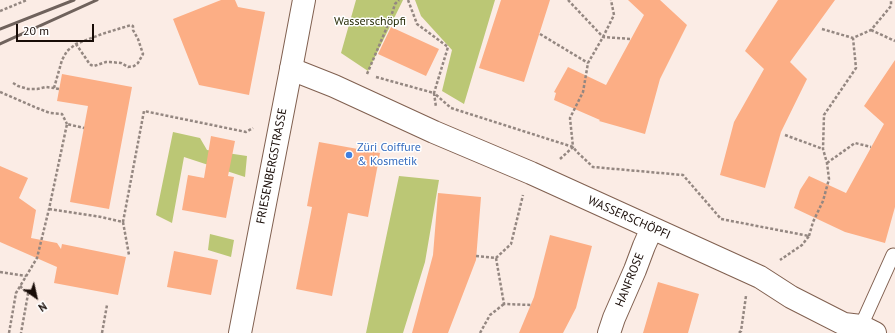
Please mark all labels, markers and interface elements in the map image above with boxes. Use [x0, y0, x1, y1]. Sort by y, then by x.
park label: Wasserschöpfi [334, 15, 406, 29]
scale bar [18, 16, 96, 42]
text: 20 m [23, 23, 49, 38]
street label: FRIESENBERGSTRASSE [254, 107, 290, 225]
place label: Züri Coiffure & Kosmetik [357, 141, 421, 169]
marker: Züri Coiffure & Kosmetik [344, 150, 354, 160]
street label: WASSERSCHÖPFI [585, 193, 673, 243]
street label: HANFROSE [613, 251, 647, 309]
north arrow [16, 277, 56, 317]
text: N [36, 299, 50, 315]

